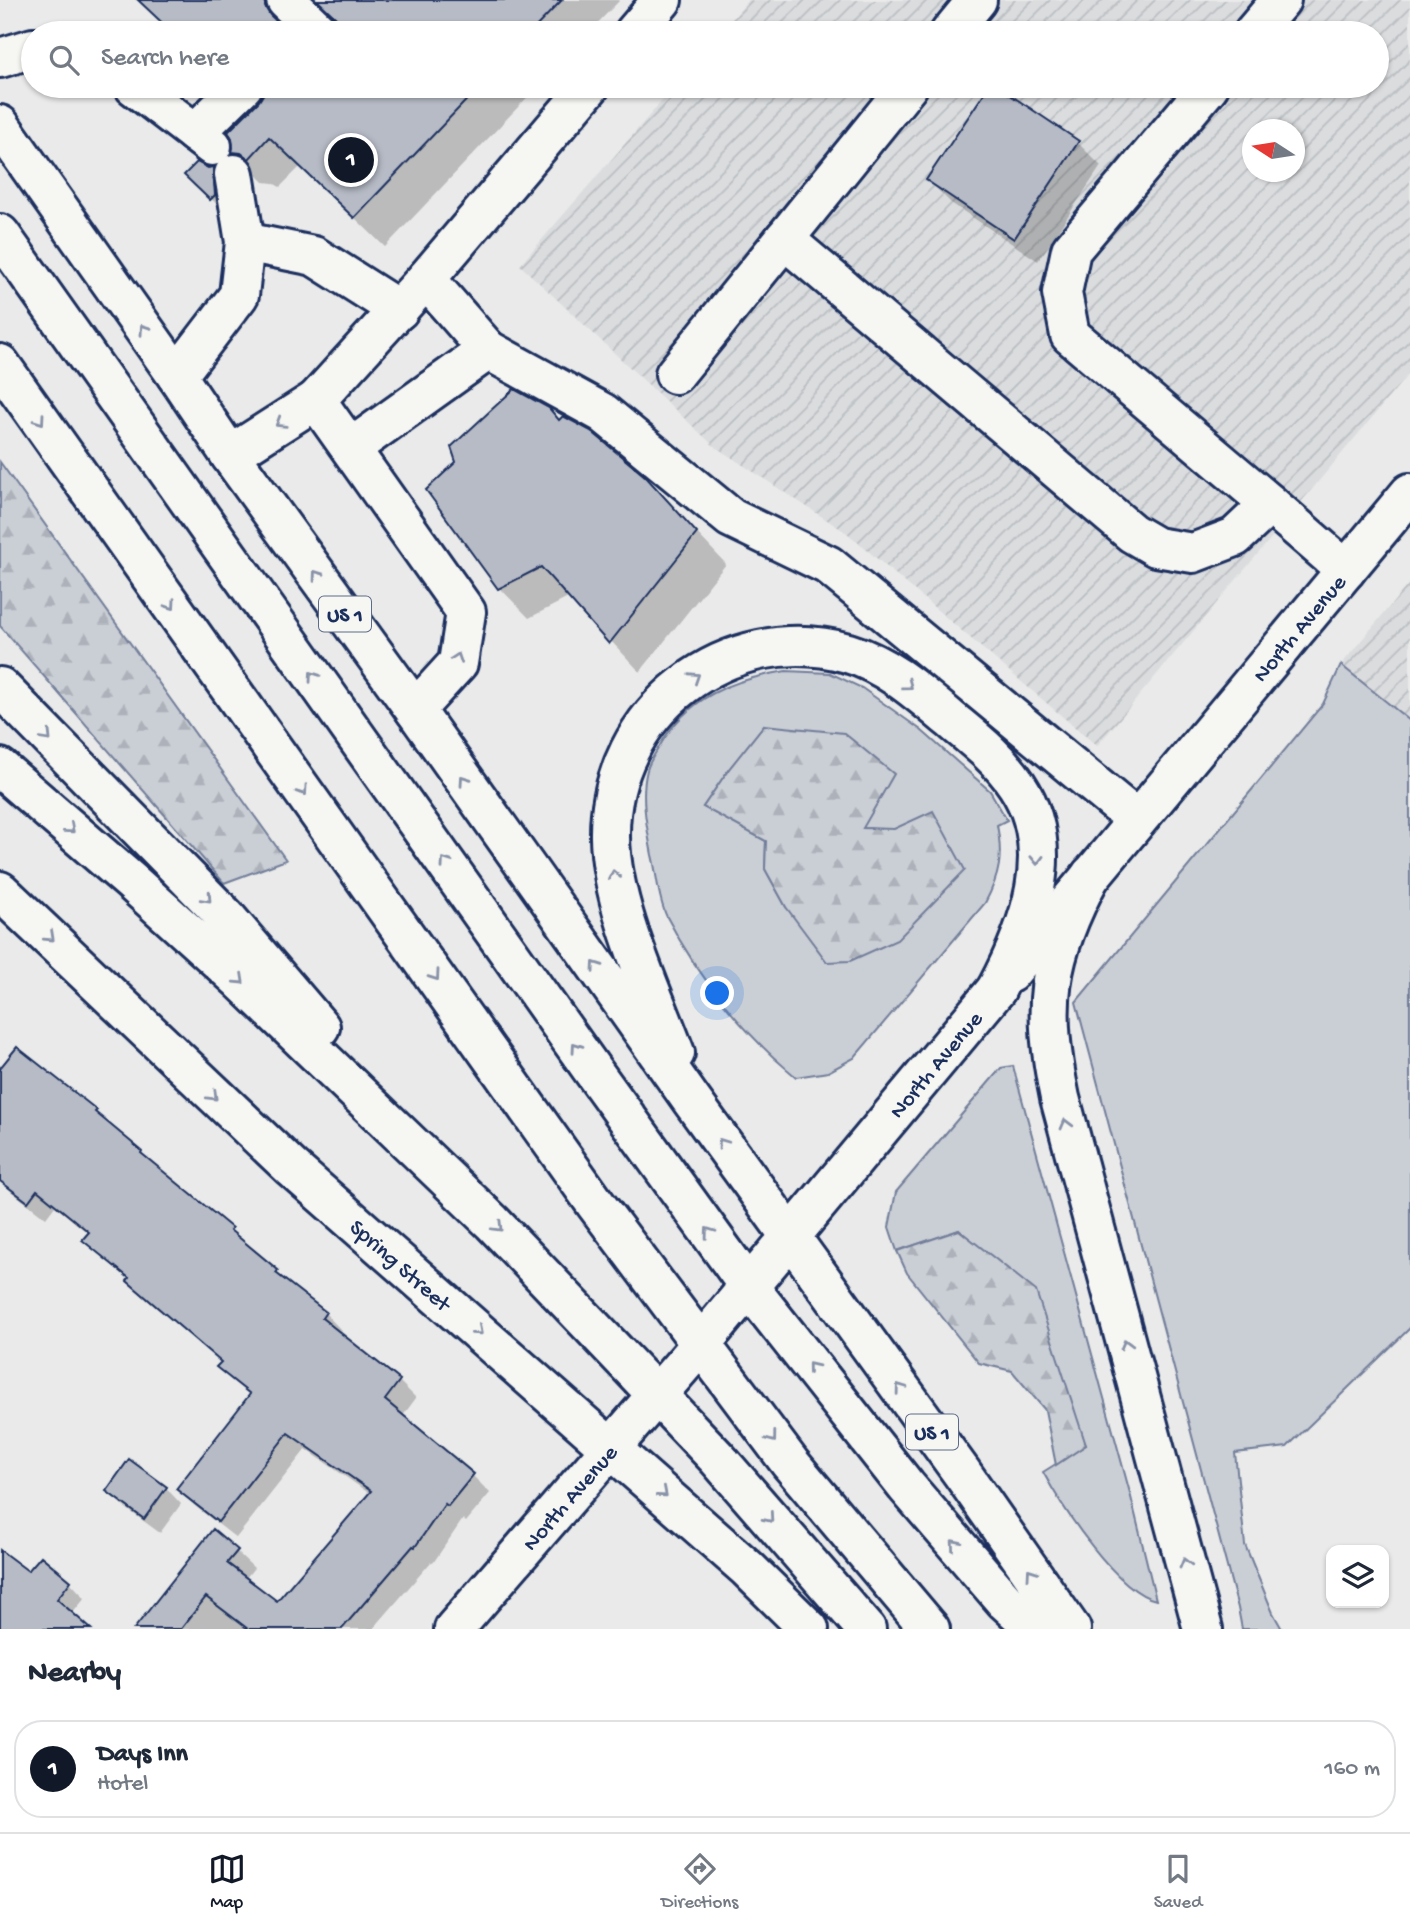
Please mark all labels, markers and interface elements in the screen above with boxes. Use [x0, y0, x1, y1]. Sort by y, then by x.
search box [21, 21, 1389, 98]
icon: search [45, 41, 83, 79]
text: Search here [101, 44, 229, 75]
north arrow [1242, 119, 1305, 182]
pin: 1 [328, 134, 374, 186]
one-way arrow [140, 324, 152, 337]
one-way arrow [31, 412, 44, 425]
one-way arrow [275, 415, 288, 427]
one-way arrow [313, 570, 326, 583]
street label: North Avenue [1248, 570, 1354, 689]
road number: US 1 [319, 596, 371, 632]
one-way arrow [163, 597, 175, 610]
one-way arrow [449, 652, 463, 664]
one-way arrow [309, 671, 321, 684]
one-way arrow [688, 672, 701, 685]
one-way arrow [900, 676, 913, 689]
one-way arrow [38, 728, 51, 741]
one-way arrow [460, 775, 473, 788]
one-way arrow [295, 783, 307, 796]
one-way arrow [62, 821, 75, 833]
one-way arrow [1030, 855, 1045, 866]
one-way arrow [441, 857, 453, 870]
one-way arrow [608, 869, 623, 881]
one-way arrow [199, 890, 212, 903]
one-way arrow [42, 929, 55, 942]
one-way arrow [592, 961, 604, 974]
one-way arrow [427, 968, 439, 981]
one-way arrow [232, 972, 245, 985]
your location [700, 976, 734, 1010]
street label: North Avenue [885, 1006, 990, 1125]
one-way arrow [572, 1042, 584, 1055]
one-way arrow [205, 1088, 218, 1100]
one-way arrow [1060, 1118, 1075, 1130]
one-way arrow [718, 1138, 730, 1151]
street label: Spring Street [343, 1215, 456, 1320]
one-way arrow [489, 1219, 502, 1232]
one-way arrow [705, 1227, 717, 1240]
one-way arrow [470, 1323, 483, 1335]
one-way arrow [1120, 1338, 1134, 1350]
one-way arrow [807, 1363, 820, 1375]
one-way arrow [895, 1383, 908, 1396]
road number: US 1 [906, 1414, 958, 1450]
one-way arrow [763, 1430, 776, 1442]
street label: North Avenue [518, 1440, 625, 1558]
one-way arrow [655, 1485, 668, 1498]
one-way arrow [761, 1510, 773, 1523]
one-way arrow [951, 1539, 963, 1552]
map controls [1326, 1545, 1389, 1608]
button: layers [1326, 1545, 1389, 1608]
one-way arrow [1179, 1557, 1194, 1569]
one-way arrow [1027, 1568, 1039, 1581]
text: Nearby [28, 1657, 121, 1692]
text: Days Inn [97, 1740, 188, 1771]
text: 1 [48, 1756, 58, 1783]
text: 160 m [1324, 1756, 1380, 1783]
text: Hotel [97, 1771, 148, 1798]
tab: Map [208, 1850, 246, 1915]
tab: Directions [661, 1850, 738, 1915]
tab: Saved [1154, 1850, 1202, 1915]

